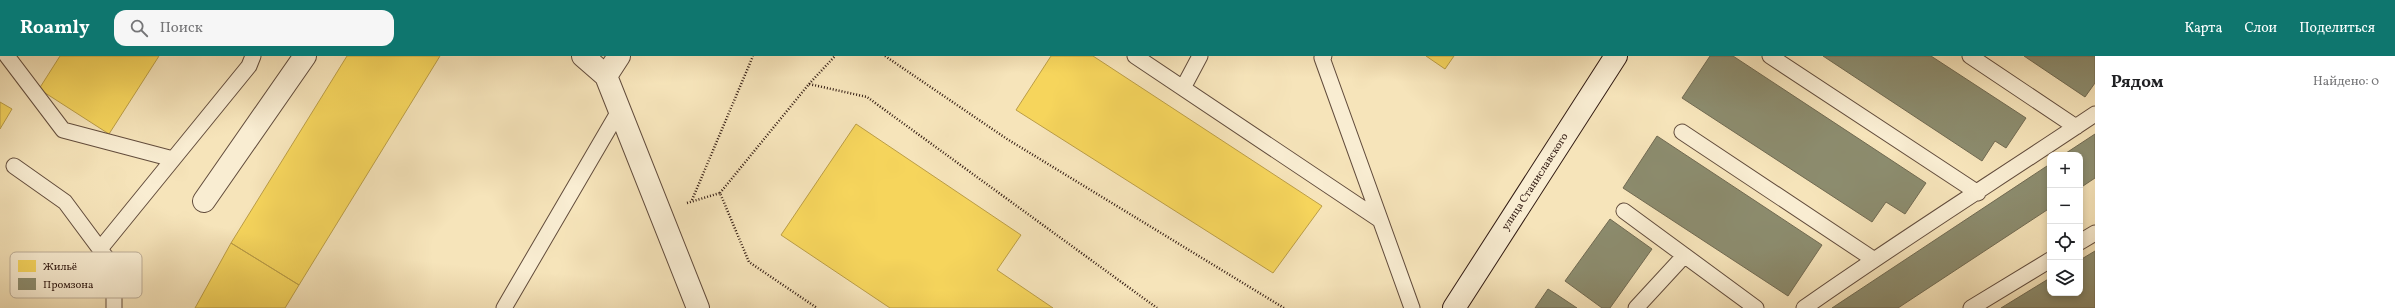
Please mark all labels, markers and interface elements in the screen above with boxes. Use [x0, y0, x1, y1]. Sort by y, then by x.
search box [114, 10, 394, 46]
text: Roamly [20, 15, 90, 41]
icon: search [128, 17, 150, 39]
text: Поиск [160, 18, 203, 39]
text: Карта [2184, 19, 2222, 38]
text: Слои [2244, 19, 2277, 38]
text: Поделиться [2299, 19, 2375, 38]
text: Рядом [2111, 71, 2164, 94]
text: Найдено: 0 [2313, 73, 2379, 91]
street label: улица Станиславского [1498, 130, 1572, 233]
map controls [2047, 152, 2083, 296]
button: + [2047, 152, 2083, 188]
button: − [2047, 188, 2083, 224]
button: locate [2047, 224, 2083, 260]
legend [10, 252, 142, 298]
text: Жильё [43, 260, 77, 275]
button: layers [2047, 260, 2083, 296]
text: Промзона [43, 278, 94, 293]

